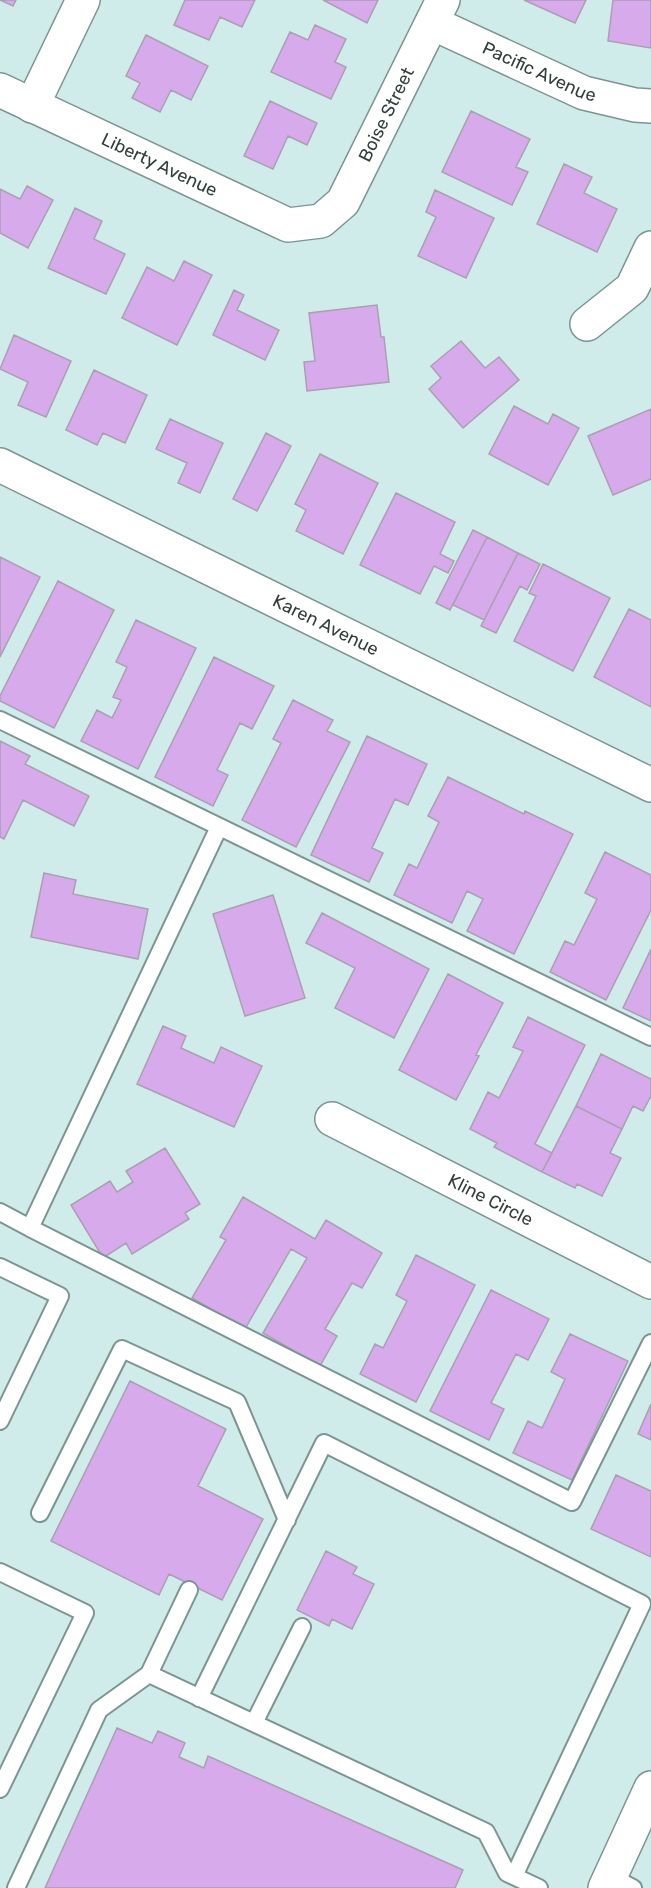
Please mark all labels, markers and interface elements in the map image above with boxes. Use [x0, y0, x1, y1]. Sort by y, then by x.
street label: Pacific Avenue [479, 37, 598, 106]
street label: Boise Street [354, 64, 419, 165]
street label: Liberty Avenue [98, 128, 221, 201]
street label: Karen Avenue [269, 590, 382, 660]
street label: Kline Circle [444, 1169, 537, 1231]

